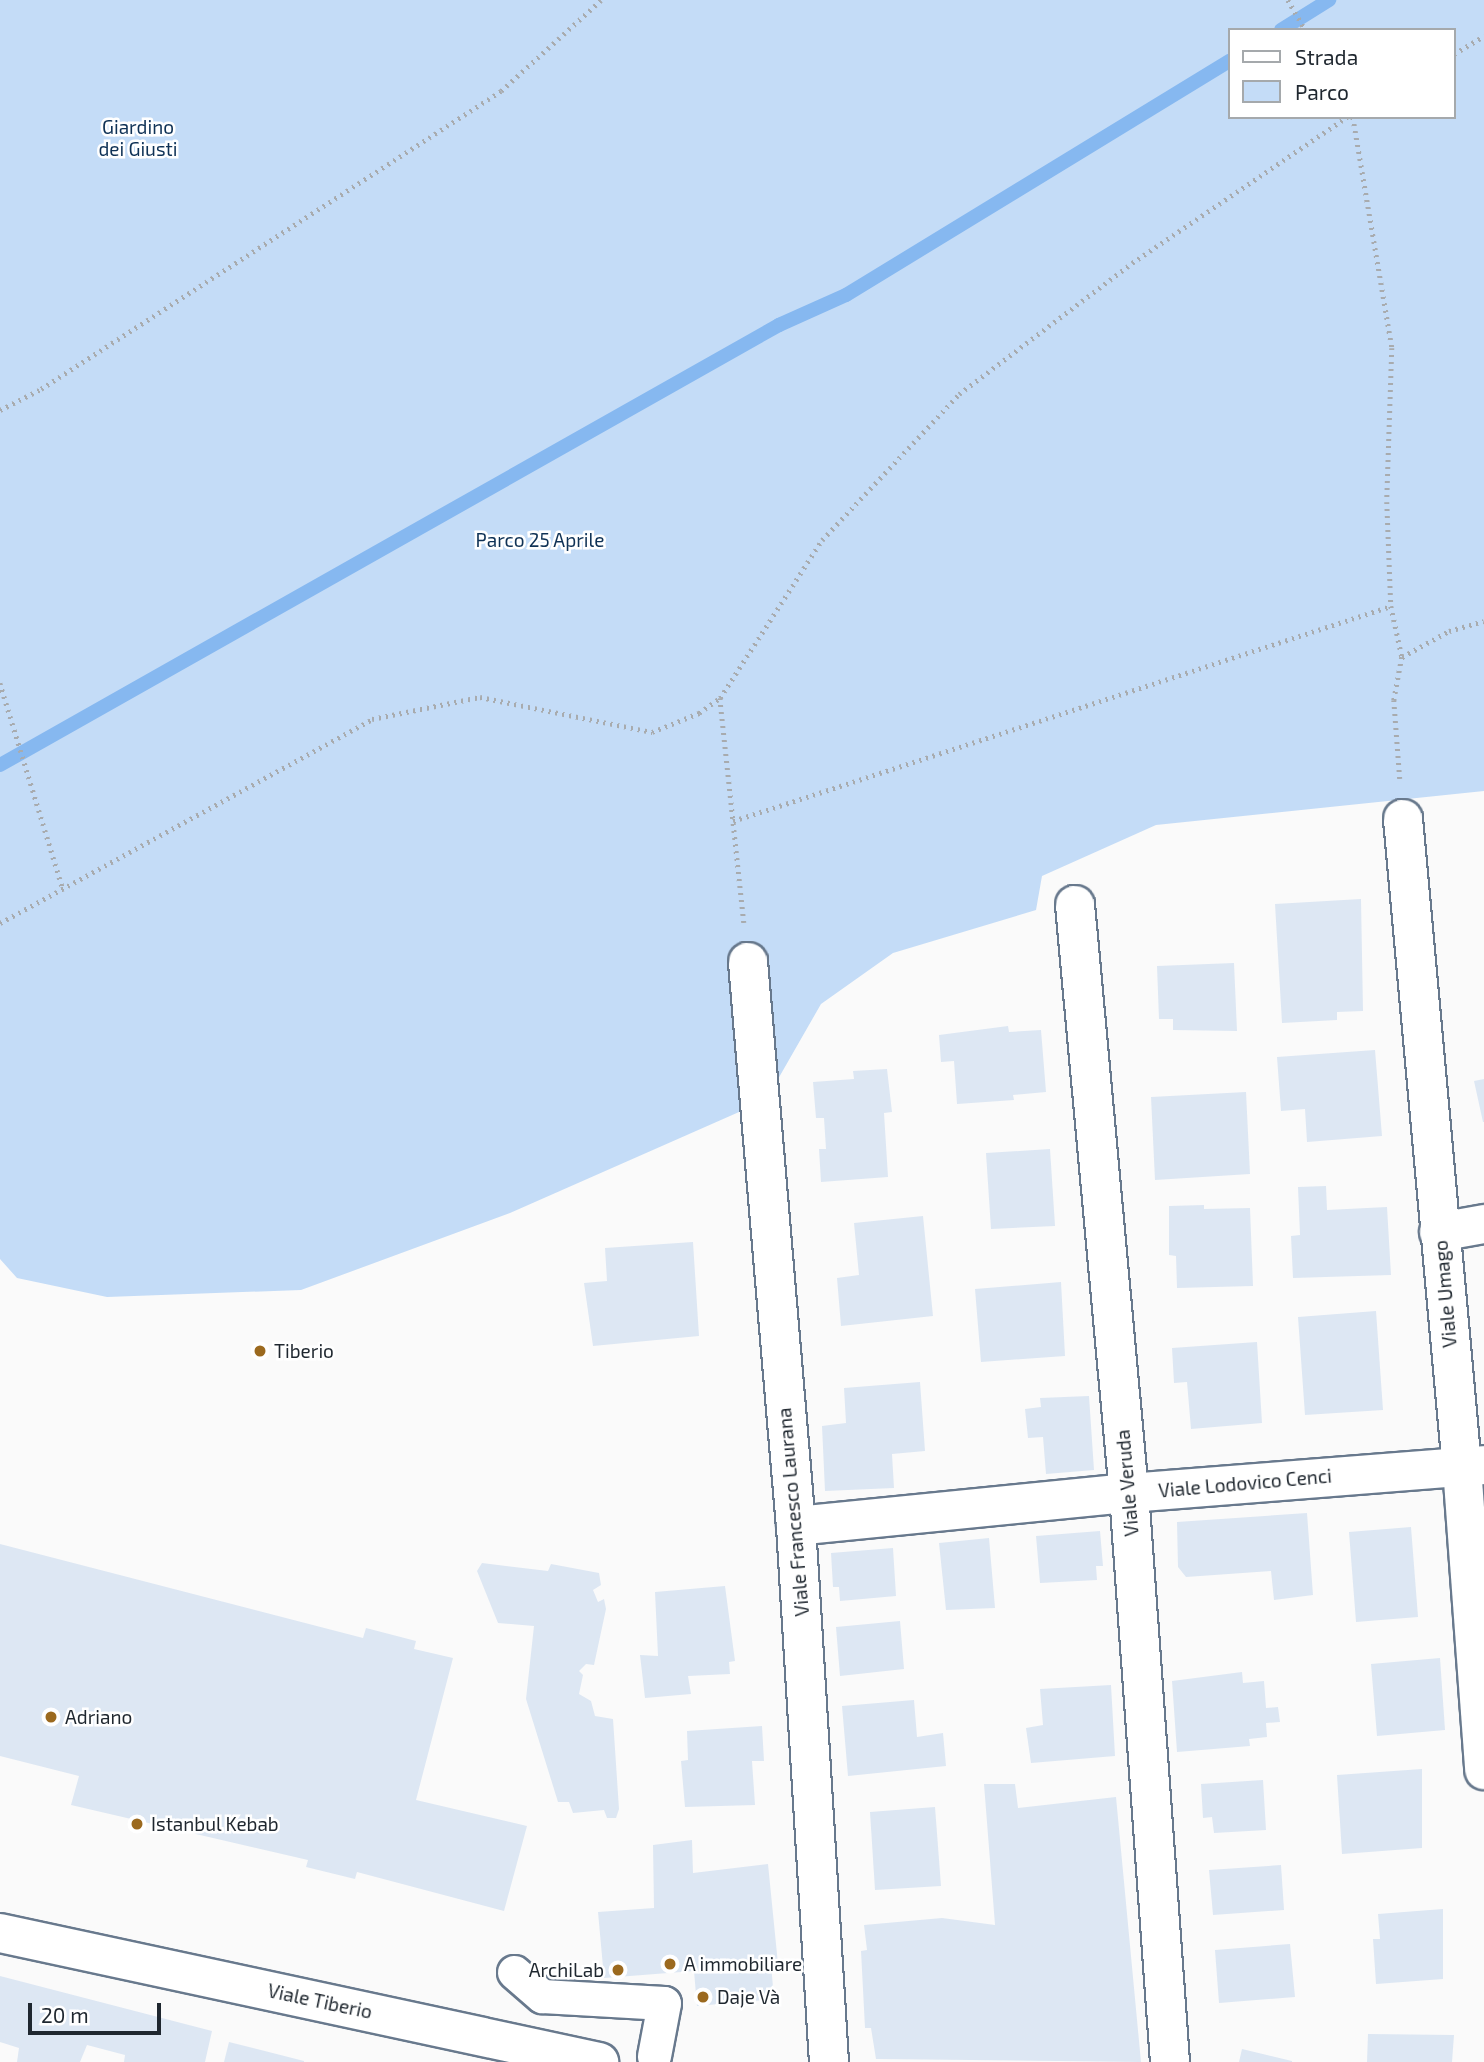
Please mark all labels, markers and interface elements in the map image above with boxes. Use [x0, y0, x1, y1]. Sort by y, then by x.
legend [1228, 28, 1456, 119]
text: Strada [1295, 44, 1358, 69]
text: Parco [1295, 79, 1349, 104]
park label: Giardino dei Giusti [98, 116, 178, 160]
park label: Parco 25 Aprile [475, 529, 605, 551]
street label: Viale Umago [1429, 1239, 1461, 1349]
place label: Tiberio [274, 1340, 334, 1362]
marker: Tiberio [252, 1343, 268, 1359]
street label: Viale Francesco Laurana [773, 1407, 813, 1617]
street label: Viale Veruda [1111, 1428, 1143, 1538]
street label: Viale Lodovico Cenci [1157, 1464, 1333, 1502]
place label: Adriano [65, 1706, 132, 1728]
marker: Adriano [43, 1709, 59, 1725]
place label: Istanbul Kebab [151, 1813, 279, 1835]
marker: Istanbul Kebab [129, 1816, 145, 1832]
place label: A immobiliare [684, 1953, 803, 1975]
marker: A immobiliare [662, 1956, 678, 1972]
place label: ArchiLab [529, 1959, 604, 1981]
marker: ArchiLab [610, 1962, 626, 1978]
street label: Viale Tiberio [265, 1979, 375, 2023]
place label: Daje Và [717, 1986, 781, 2008]
scale bar [32, 1988, 164, 2032]
marker: Daje Và [695, 1989, 711, 2005]
text: 20 m [41, 2002, 89, 2027]

